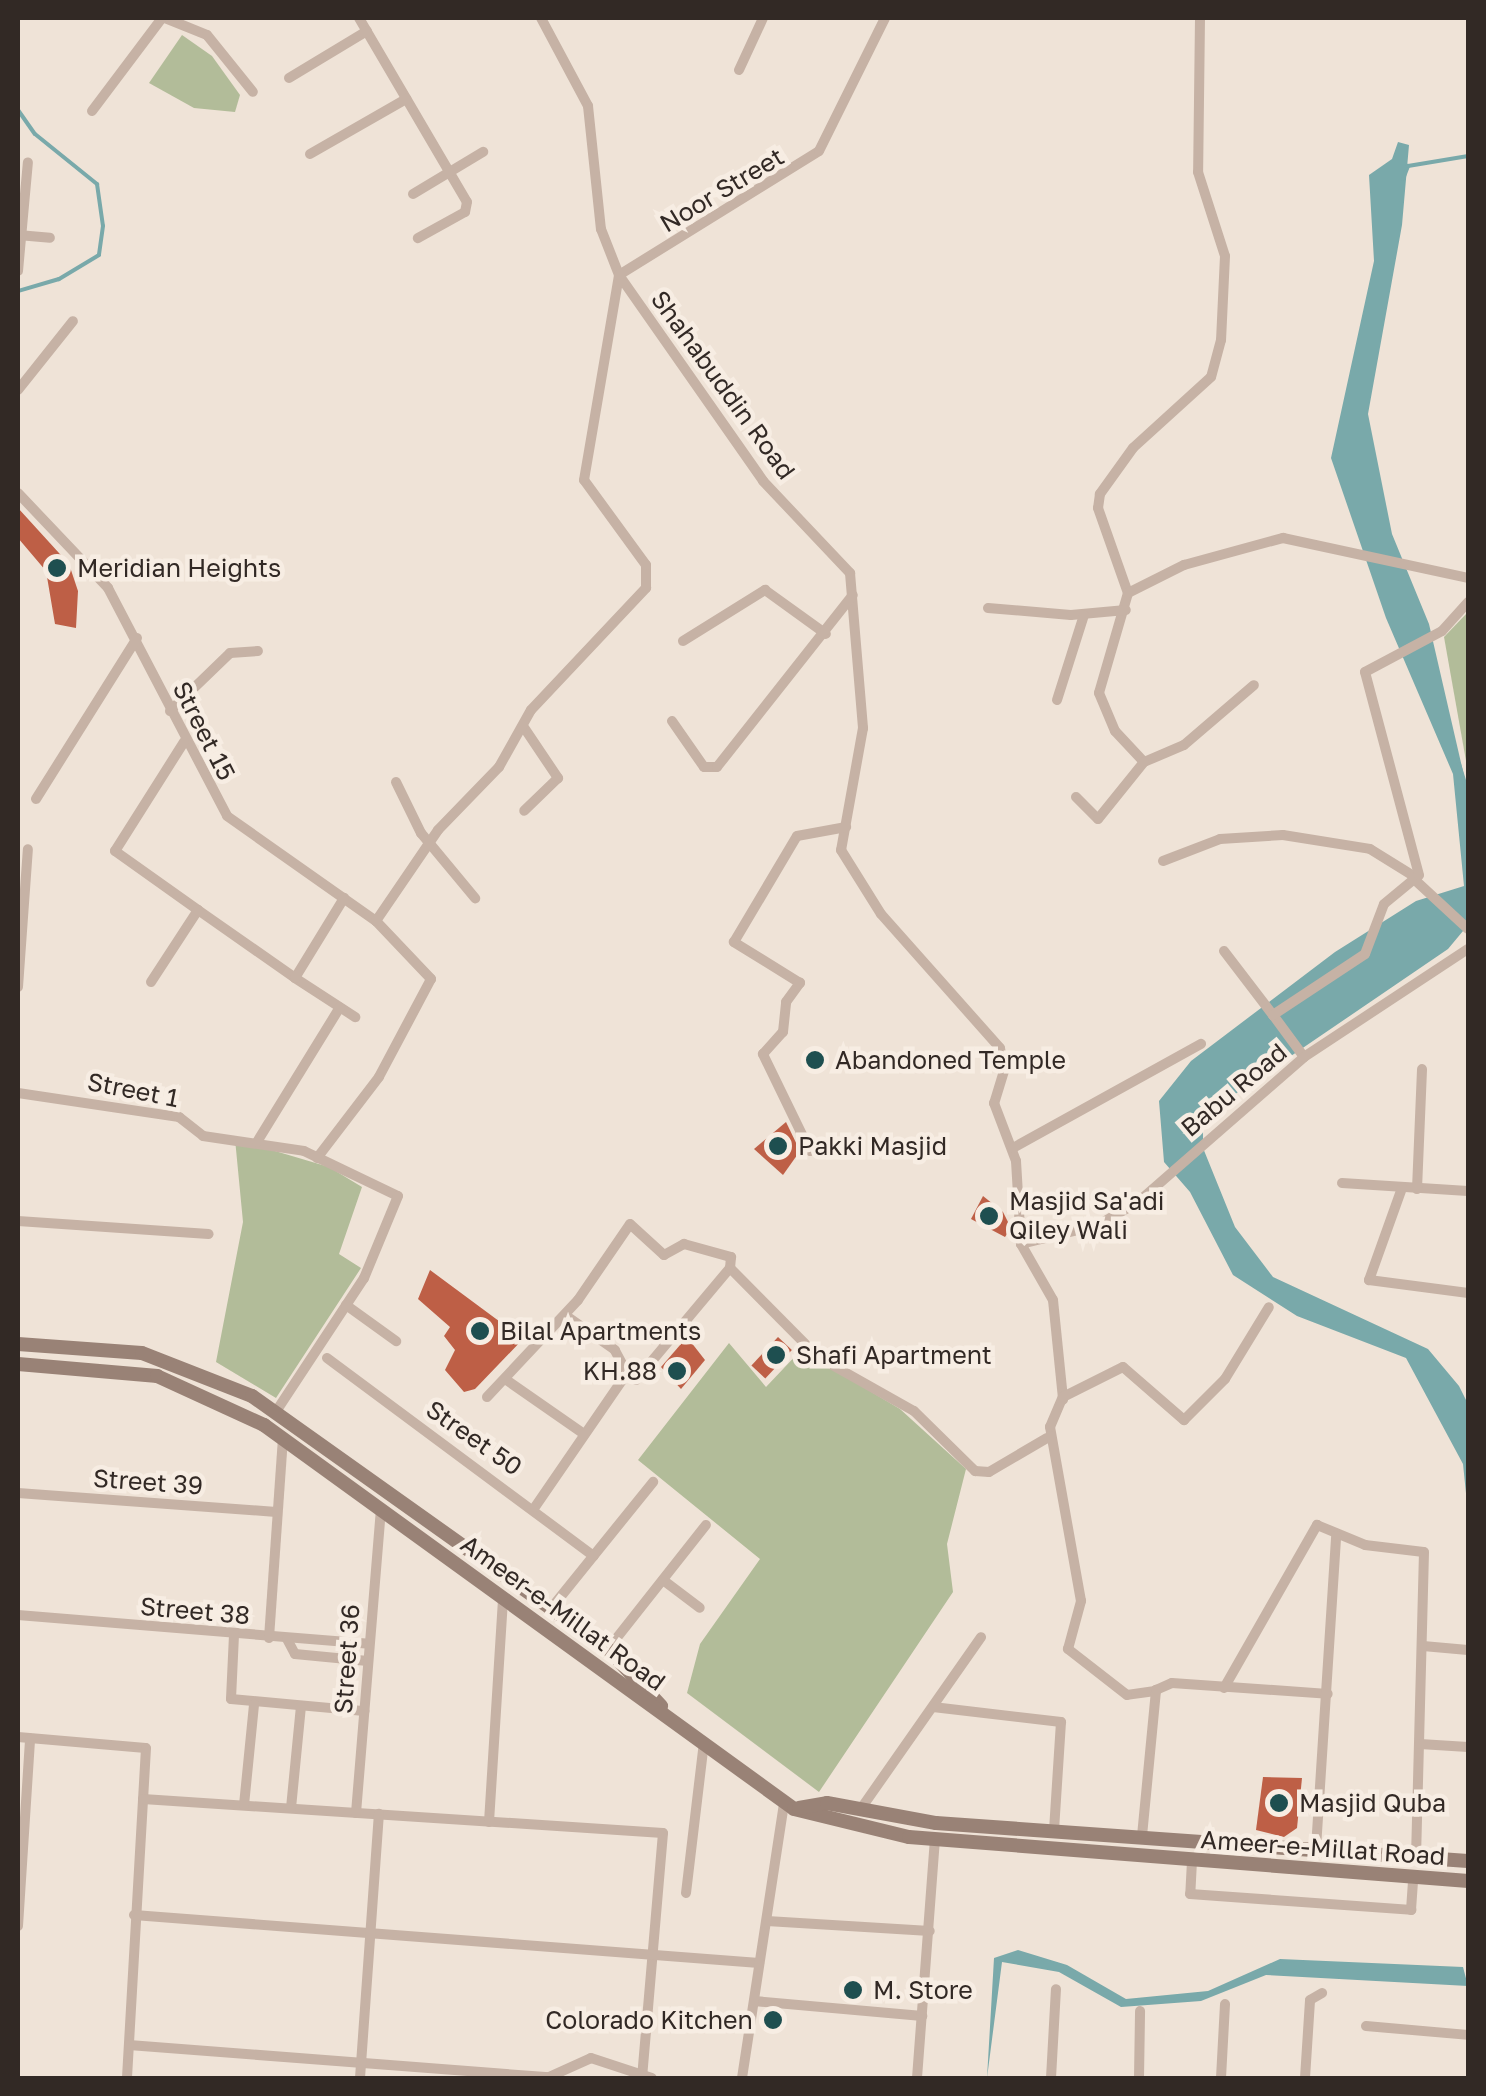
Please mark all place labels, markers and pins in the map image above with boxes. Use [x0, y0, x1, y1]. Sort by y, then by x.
place label: Meridian Heights [77, 553, 281, 583]
marker: Meridian Heights [46, 557, 68, 579]
place label: Abandoned Temple [835, 1045, 1066, 1075]
marker: Abandoned Temple [804, 1049, 826, 1071]
place label: Pakki Masjid [798, 1131, 947, 1161]
marker: Pakki Masjid [767, 1135, 789, 1157]
place label: Masjid Sa'adi Qiley Wali [1009, 1187, 1164, 1246]
marker: Masjid Sa'adi Qiley Wali [978, 1205, 1000, 1227]
place label: Bilal Apartments [500, 1316, 701, 1346]
marker: Bilal Apartments [469, 1320, 491, 1342]
place label: Shafi Apartment [796, 1340, 992, 1370]
marker: Shafi Apartment [765, 1344, 787, 1366]
place label: KH.88 [583, 1356, 657, 1386]
marker: KH.88 [666, 1360, 688, 1382]
place label: Masjid Quba [1299, 1788, 1446, 1818]
marker: Masjid Quba [1268, 1792, 1290, 1814]
place label: M. Store [873, 1975, 973, 2005]
marker: M. Store [842, 1979, 864, 2001]
place label: Colorado Kitchen [545, 2005, 753, 2035]
marker: Colorado Kitchen [762, 2009, 784, 2031]

